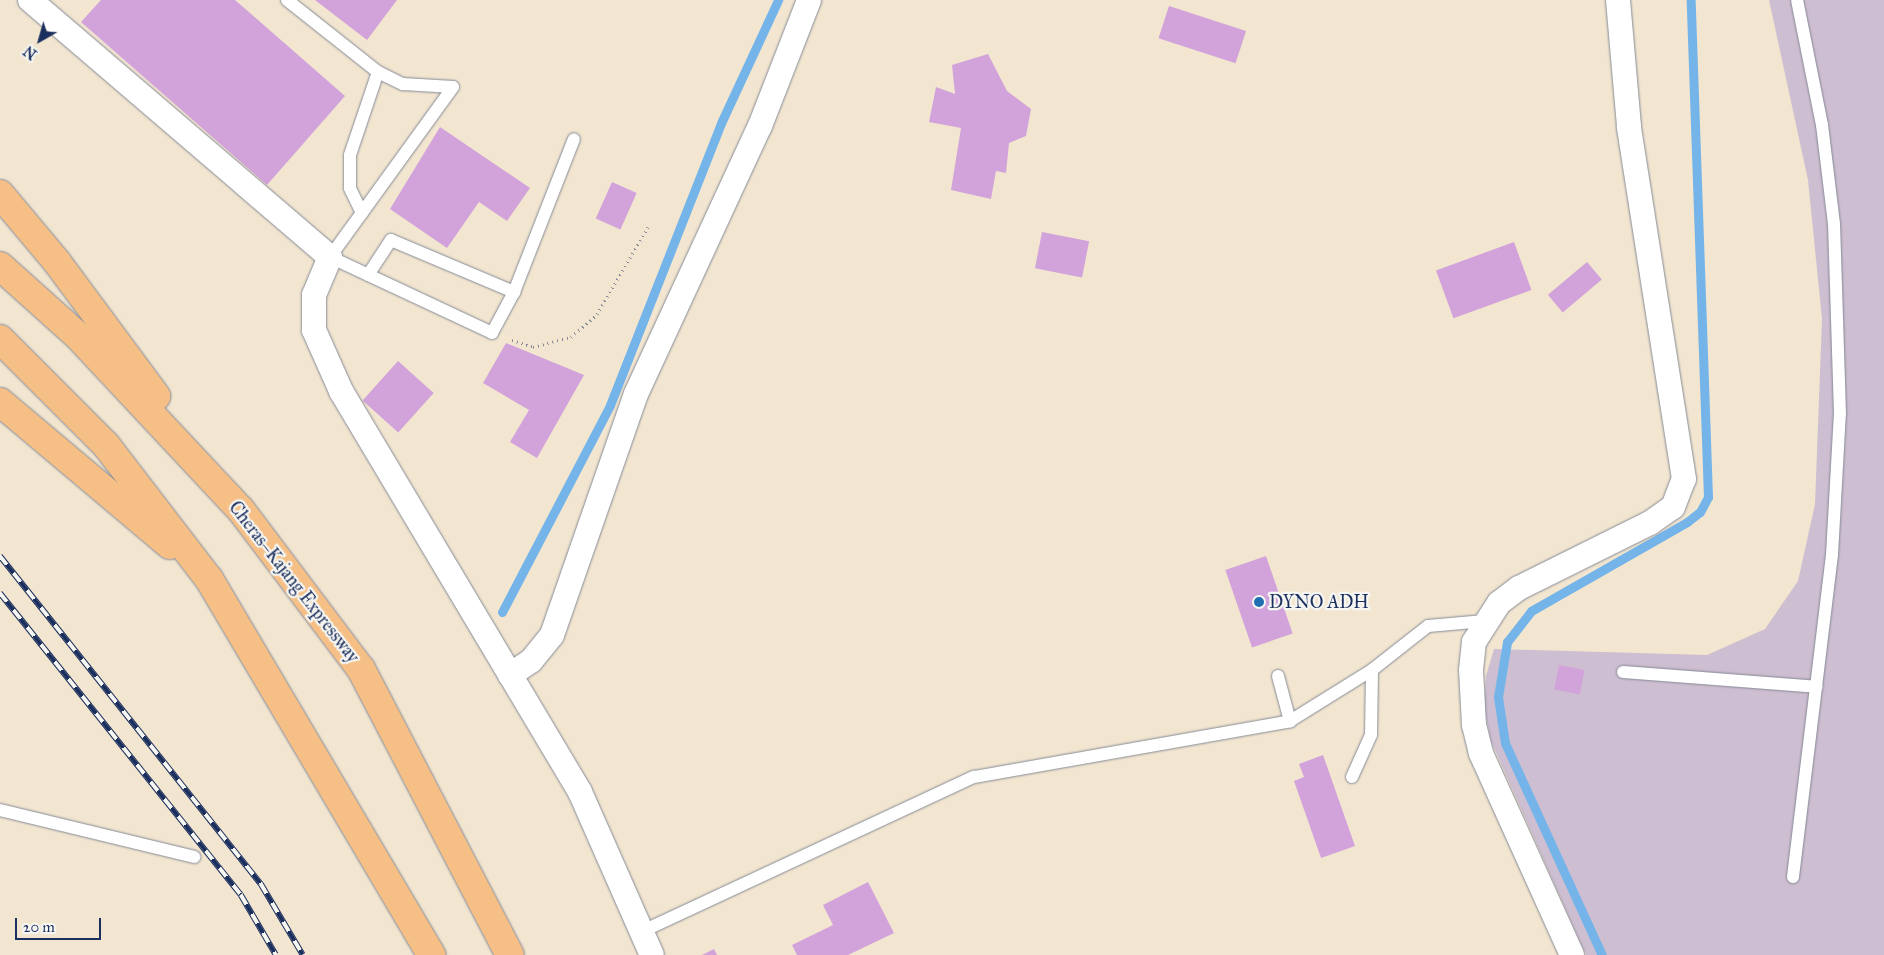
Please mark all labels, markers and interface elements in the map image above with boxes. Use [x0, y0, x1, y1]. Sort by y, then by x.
north arrow [15, 15, 65, 65]
text: N [21, 42, 40, 63]
street label: Cheras–Kajang Expressway [224, 497, 364, 667]
place label: DYNO ADH [1269, 591, 1369, 613]
marker: DYNO ADH [1253, 596, 1265, 608]
scale bar [18, 908, 104, 940]
text: 20 m [23, 918, 55, 936]

